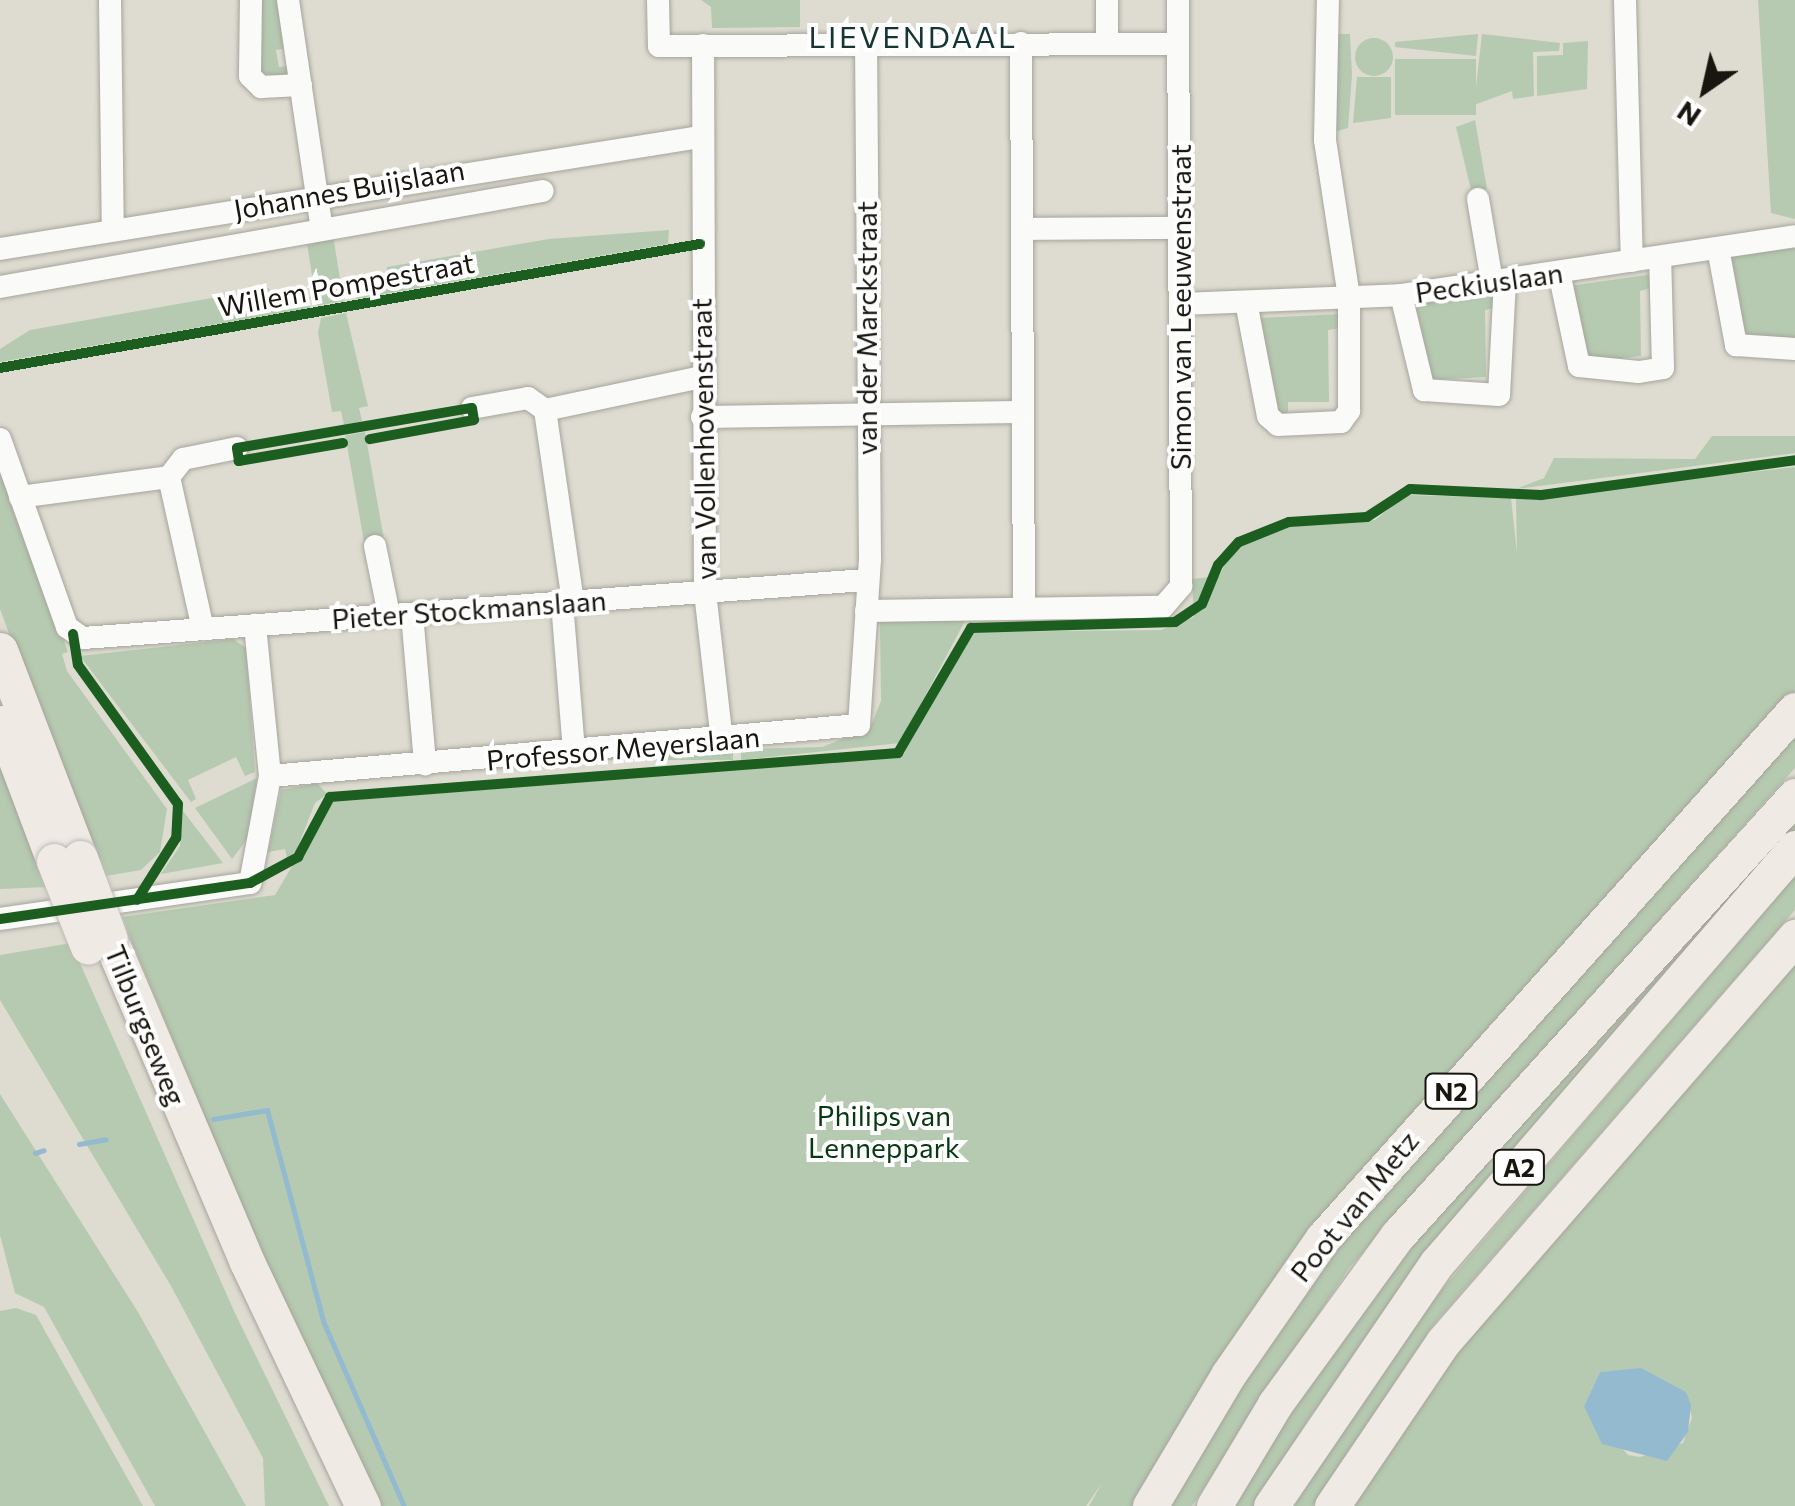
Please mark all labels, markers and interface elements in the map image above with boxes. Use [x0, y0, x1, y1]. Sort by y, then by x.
district label: LIEVENDAAL [808, 18, 1018, 54]
north arrow [1655, 40, 1755, 140]
text: N [1670, 95, 1706, 135]
street label: Simon van Leeuwenstraat [1163, 144, 1197, 470]
street label: Johannes Buijslaan [231, 152, 467, 226]
street label: van der Marckstraat [849, 201, 883, 455]
street label: Willem Pompestraat [215, 245, 477, 323]
street label: Peckiuslaan [1413, 255, 1565, 309]
street label: van Vollenhovenstraat [684, 298, 722, 580]
street label: Pieter Stockmanslaan [330, 583, 608, 635]
street label: Professor Meyerslaan [485, 719, 761, 777]
street label: Tilburgseweg [99, 940, 193, 1110]
road number: N2 [1424, 1071, 1478, 1111]
park label: Philips van Lenneppark [808, 1098, 960, 1164]
street label: Poot van Metz [1283, 1124, 1425, 1288]
road number: A2 [1492, 1147, 1546, 1187]

